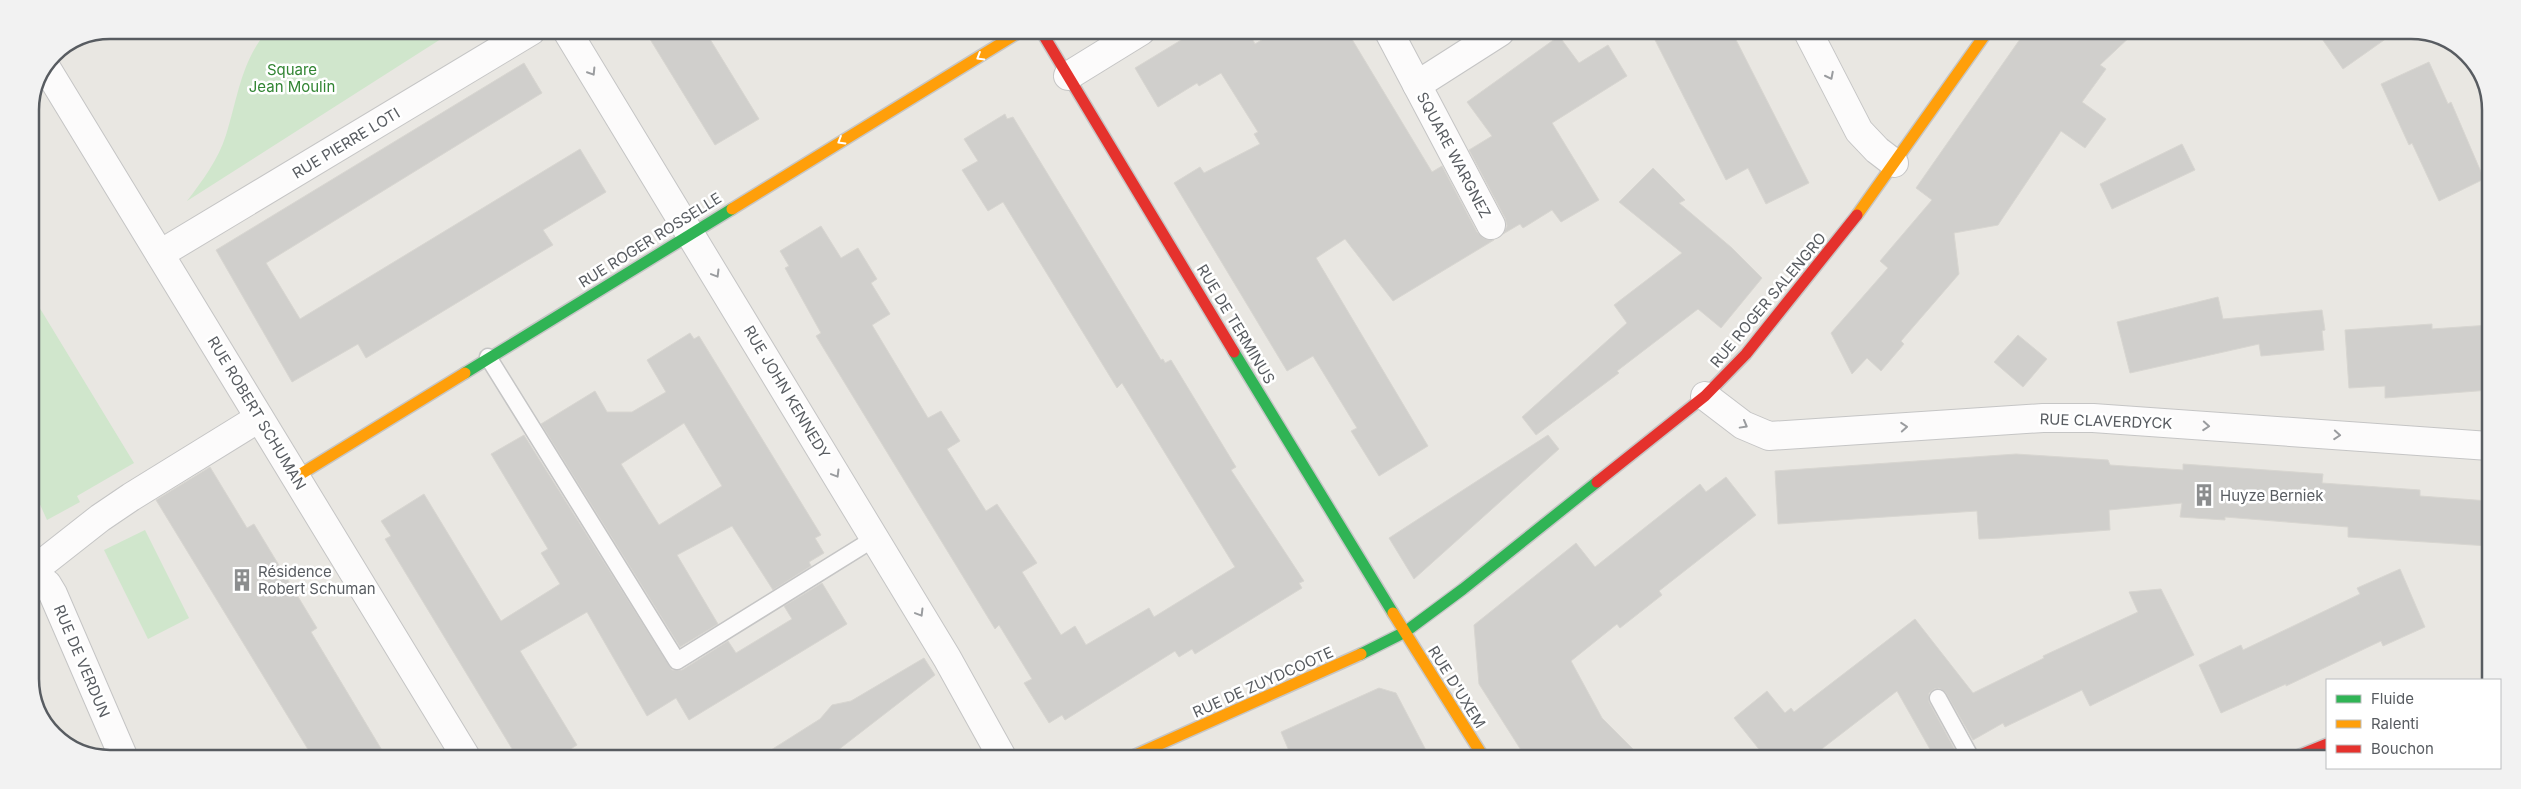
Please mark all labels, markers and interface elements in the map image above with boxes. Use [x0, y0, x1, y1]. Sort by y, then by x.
one-way arrow [976, 50, 985, 60]
park label: Square Jean Moulin [249, 60, 335, 96]
one-way arrow [586, 67, 595, 76]
one-way arrow [1824, 70, 1834, 79]
street label: SQUARE WARGNEZ [1413, 89, 1495, 221]
street label: RUE PIERRE LOTI [289, 103, 403, 183]
one-way arrow [837, 135, 846, 144]
street label: RUE ROGER ROSSELLE [575, 188, 725, 292]
street label: RUE ROGER SALENGRO [1706, 229, 1830, 371]
street label: RUE DE TERMINUS [1193, 261, 1279, 387]
one-way arrow [709, 269, 719, 278]
street label: RUE JOHN KENNEDY [740, 322, 834, 462]
street label: RUE ROBERT SCHUMAN [204, 333, 310, 493]
street label: RUE CLAVERDYCK [2039, 409, 2173, 433]
one-way arrow [1738, 419, 1747, 429]
one-way arrow [2202, 420, 2210, 431]
one-way arrow [1900, 422, 1908, 433]
one-way arrow [2334, 430, 2342, 441]
one-way arrow [829, 468, 839, 477]
building icon: Huyze Berniek [2191, 482, 2217, 508]
place label: Huyze Berniek [2220, 486, 2324, 505]
place label: Résidence Robert Schuman [258, 562, 376, 598]
building icon: Résidence Robert Schuman [229, 567, 255, 593]
street label: RUE DE VERDUN [50, 602, 114, 720]
one-way arrow [913, 607, 923, 616]
street label: RUE DE ZUYDCOOTE [1190, 642, 1336, 722]
street label: RUE D'UXEM [1424, 642, 1490, 732]
legend [2326, 679, 2501, 769]
text: Fluide [2371, 689, 2414, 708]
text: Ralenti [2371, 714, 2419, 733]
text: Bouchon [2371, 739, 2434, 758]

